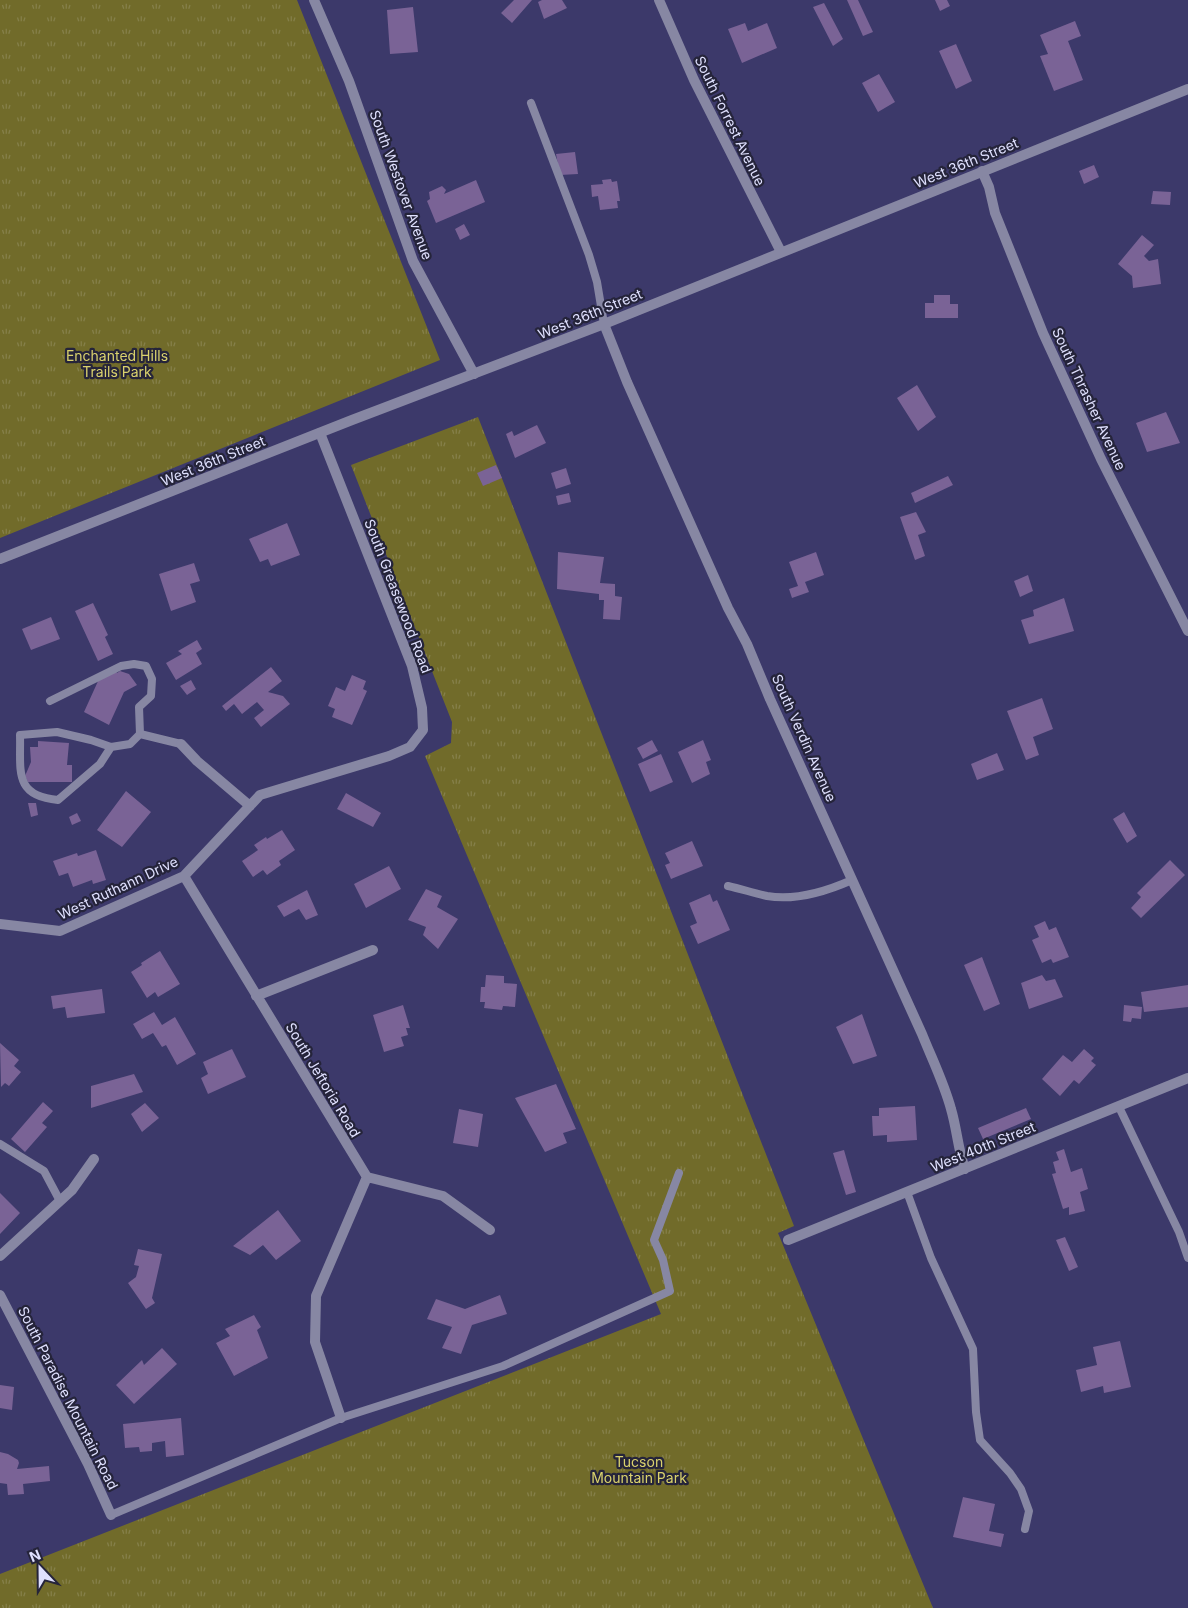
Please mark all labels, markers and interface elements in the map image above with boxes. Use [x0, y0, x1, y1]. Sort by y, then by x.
street label: South Forrest Avenue [692, 53, 769, 188]
street label: South Westover Avenue [366, 108, 436, 262]
street label: West 36th Street [911, 134, 1021, 191]
street label: West 36th Street [535, 285, 645, 342]
street label: South Thrasher Avenue [1049, 325, 1130, 473]
park label: Enchanted Hills Trails Park [66, 347, 168, 380]
street label: West 36th Street [158, 432, 268, 489]
street label: South Greasewood Road [361, 516, 436, 675]
street label: South Verdin Avenue [769, 671, 840, 804]
street label: West Ruthann Drive [55, 852, 180, 923]
street label: South Jeftoria Road [283, 1019, 364, 1140]
street label: West 40th Street [928, 1118, 1038, 1175]
street label: South Paradise Mountain Road [15, 1303, 122, 1492]
park label: Tucson Mountain Park [591, 1453, 687, 1486]
north arrow [15, 1543, 65, 1593]
text: N [27, 1546, 43, 1565]

